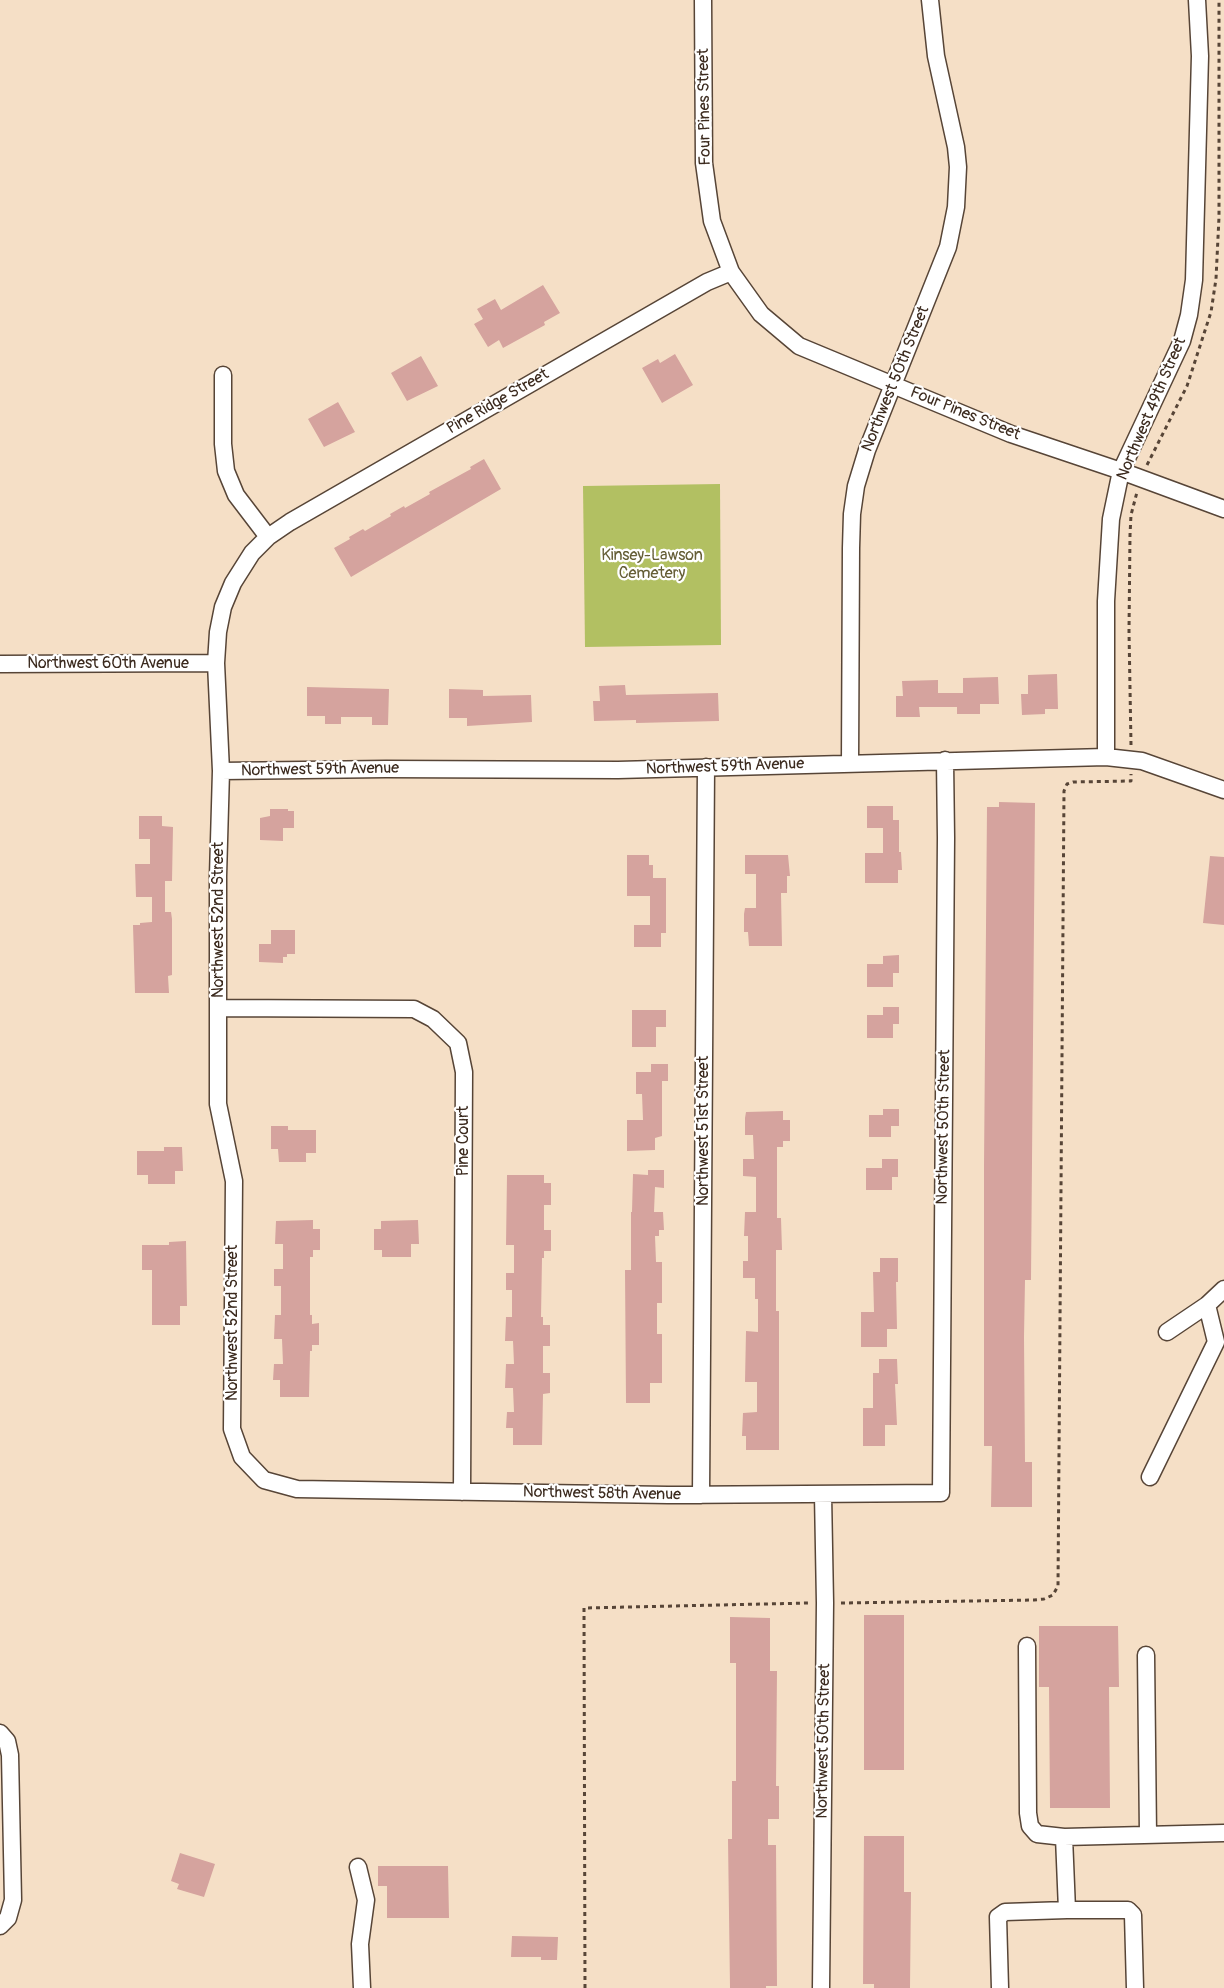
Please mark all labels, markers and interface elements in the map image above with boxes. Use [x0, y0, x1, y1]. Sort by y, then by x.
street label: Four Pines Street [694, 48, 716, 166]
street label: Northwest 50th Street [858, 303, 934, 455]
street label: Northwest 49th Street [1113, 335, 1191, 483]
street label: Pine Ridge Street [444, 365, 552, 439]
street label: Four Pines Street [907, 383, 1023, 445]
park label: Kinsey-Lawson Cemetery [601, 546, 703, 584]
street label: Northwest 60th Avenue [27, 654, 189, 674]
street label: Northwest 59th Avenue [646, 755, 804, 779]
street label: Northwest 59th Avenue [241, 759, 399, 781]
street label: Northwest 52nd Street [209, 842, 229, 998]
street label: Northwest 50th Street [933, 1049, 955, 1205]
street label: Northwest 51st Street [694, 1056, 714, 1206]
street label: Pine Court [454, 1106, 474, 1176]
street label: Northwest 52nd Street [223, 1245, 243, 1401]
street label: Northwest 58th Avenue [523, 1483, 681, 1505]
street label: Northwest 50th Street [813, 1663, 835, 1819]

